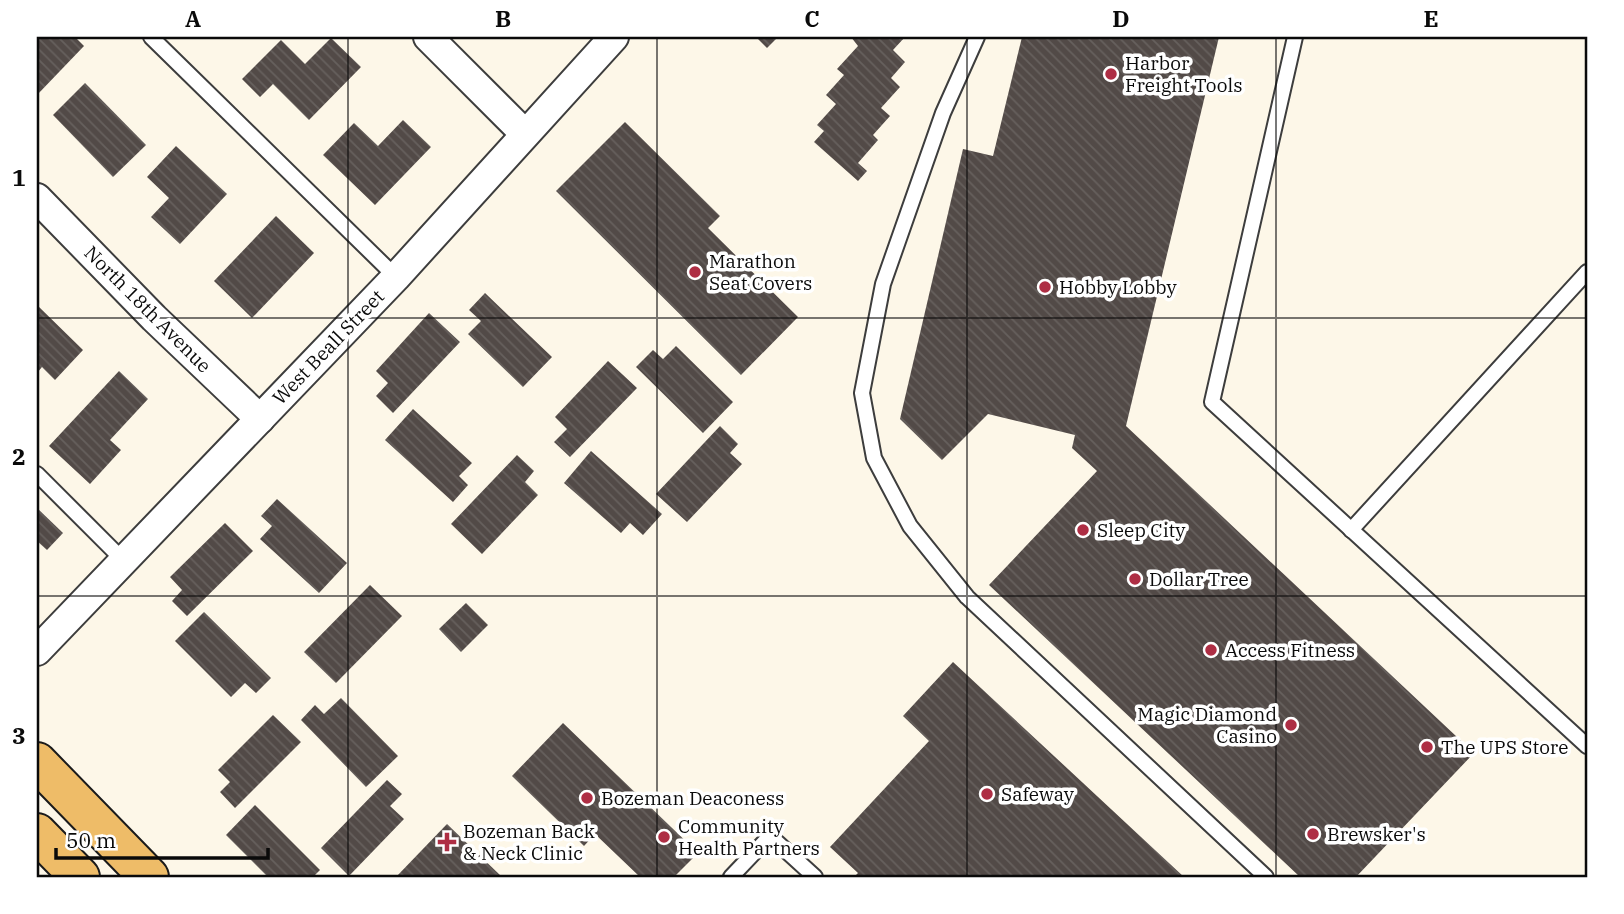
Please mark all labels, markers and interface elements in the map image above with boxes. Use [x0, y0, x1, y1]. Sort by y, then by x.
text: A [185, 3, 201, 33]
text: B [495, 3, 511, 33]
text: C [804, 3, 820, 33]
text: D [1112, 3, 1130, 33]
text: E [1423, 3, 1439, 33]
place label: Harbor Freight Tools [1125, 51, 1242, 97]
marker: Harbor Freight Tools [1103, 66, 1119, 82]
text: 1 [12, 162, 26, 192]
street label: North 18th Avenue [80, 241, 216, 377]
place label: Marathon Seat Covers [709, 249, 812, 295]
marker: Marathon Seat Covers [687, 264, 703, 280]
place label: Hobby Lobby [1059, 275, 1178, 299]
marker: Hobby Lobby [1037, 279, 1053, 295]
street label: West Beall Street [267, 284, 389, 410]
text: 2 [12, 441, 26, 471]
place label: Sleep City [1097, 518, 1186, 542]
marker: Sleep City [1075, 522, 1091, 538]
place label: Dollar Tree [1149, 567, 1249, 591]
marker: Dollar Tree [1127, 571, 1143, 587]
place label: Access Fitness [1225, 638, 1355, 662]
marker: Access Fitness [1203, 642, 1219, 658]
place label: Magic Diamond Casino [1137, 702, 1277, 748]
marker: Magic Diamond Casino [1283, 717, 1299, 733]
text: 3 [12, 720, 26, 750]
place label: The UPS Store [1441, 735, 1568, 759]
marker: The UPS Store [1419, 739, 1435, 755]
place label: Safeway [1001, 782, 1075, 806]
place label: Bozeman Deaconess [601, 786, 784, 810]
marker: Safeway [979, 786, 995, 802]
marker: Bozeman Deaconess [579, 790, 595, 806]
place label: Community Health Partners [678, 814, 820, 860]
scale bar [56, 816, 268, 860]
place label: Bozeman Back & Neck Clinic [463, 819, 595, 865]
place label: Brewsker's [1327, 822, 1426, 846]
text: 50 m [66, 826, 116, 854]
marker: Brewsker's [1305, 826, 1321, 842]
marker: Community Health Partners [656, 829, 672, 845]
marker: Bozeman Back & Neck Clinic [437, 832, 457, 852]

